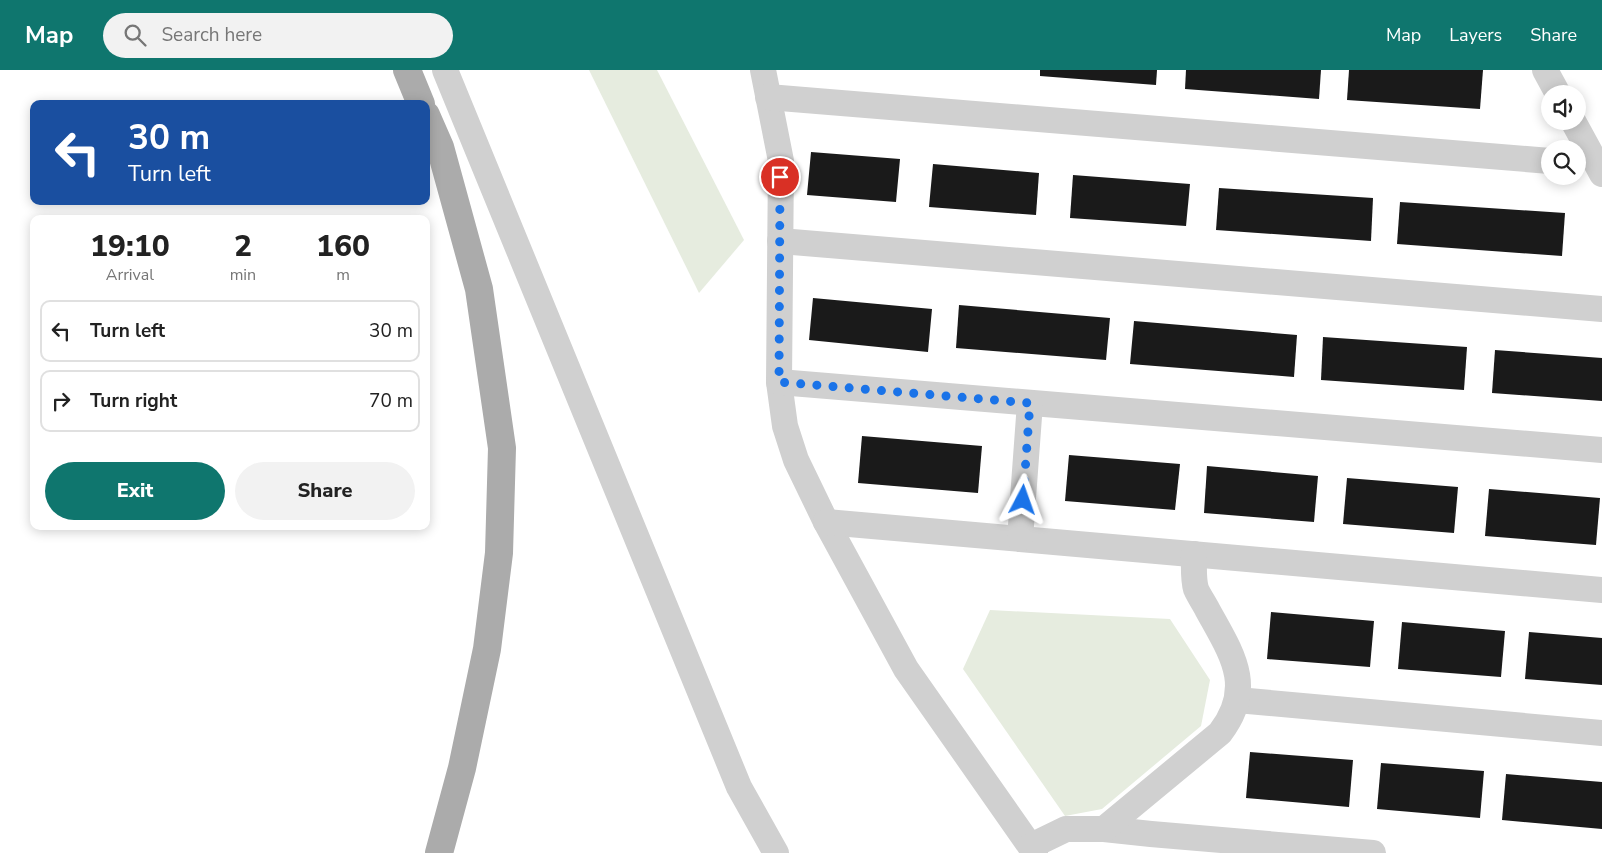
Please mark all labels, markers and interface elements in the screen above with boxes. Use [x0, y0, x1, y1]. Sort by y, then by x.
search box [103, 13, 453, 58]
text: Map [25, 19, 73, 51]
icon: search [121, 21, 149, 49]
text: Search here [161, 22, 262, 48]
text: Map [1386, 23, 1421, 47]
text: Layers [1449, 23, 1502, 47]
text: Share [1530, 23, 1577, 47]
map controls [1541, 85, 1586, 185]
button: sound [1541, 85, 1586, 130]
text: 30 m [128, 114, 210, 161]
icon: left [45, 120, 110, 185]
button: search [1541, 140, 1586, 185]
pin [759, 156, 801, 198]
text: Turn left [128, 159, 211, 189]
icon: arrive [766, 163, 794, 191]
text: 19:10 [90, 226, 170, 267]
text: 2 [234, 226, 252, 267]
text: 160 [316, 226, 370, 267]
text: Arrival [106, 264, 154, 286]
text: min [230, 264, 256, 286]
text: m [336, 264, 350, 286]
icon: left [47, 317, 75, 345]
text: Turn left [90, 318, 165, 344]
text: 30 m [369, 318, 413, 344]
icon: right [47, 387, 75, 415]
text: Turn right [90, 388, 177, 414]
text: 70 m [369, 388, 413, 414]
button: Exit [45, 462, 225, 520]
button: Share [235, 462, 415, 520]
position arrow [996, 473, 1048, 525]

